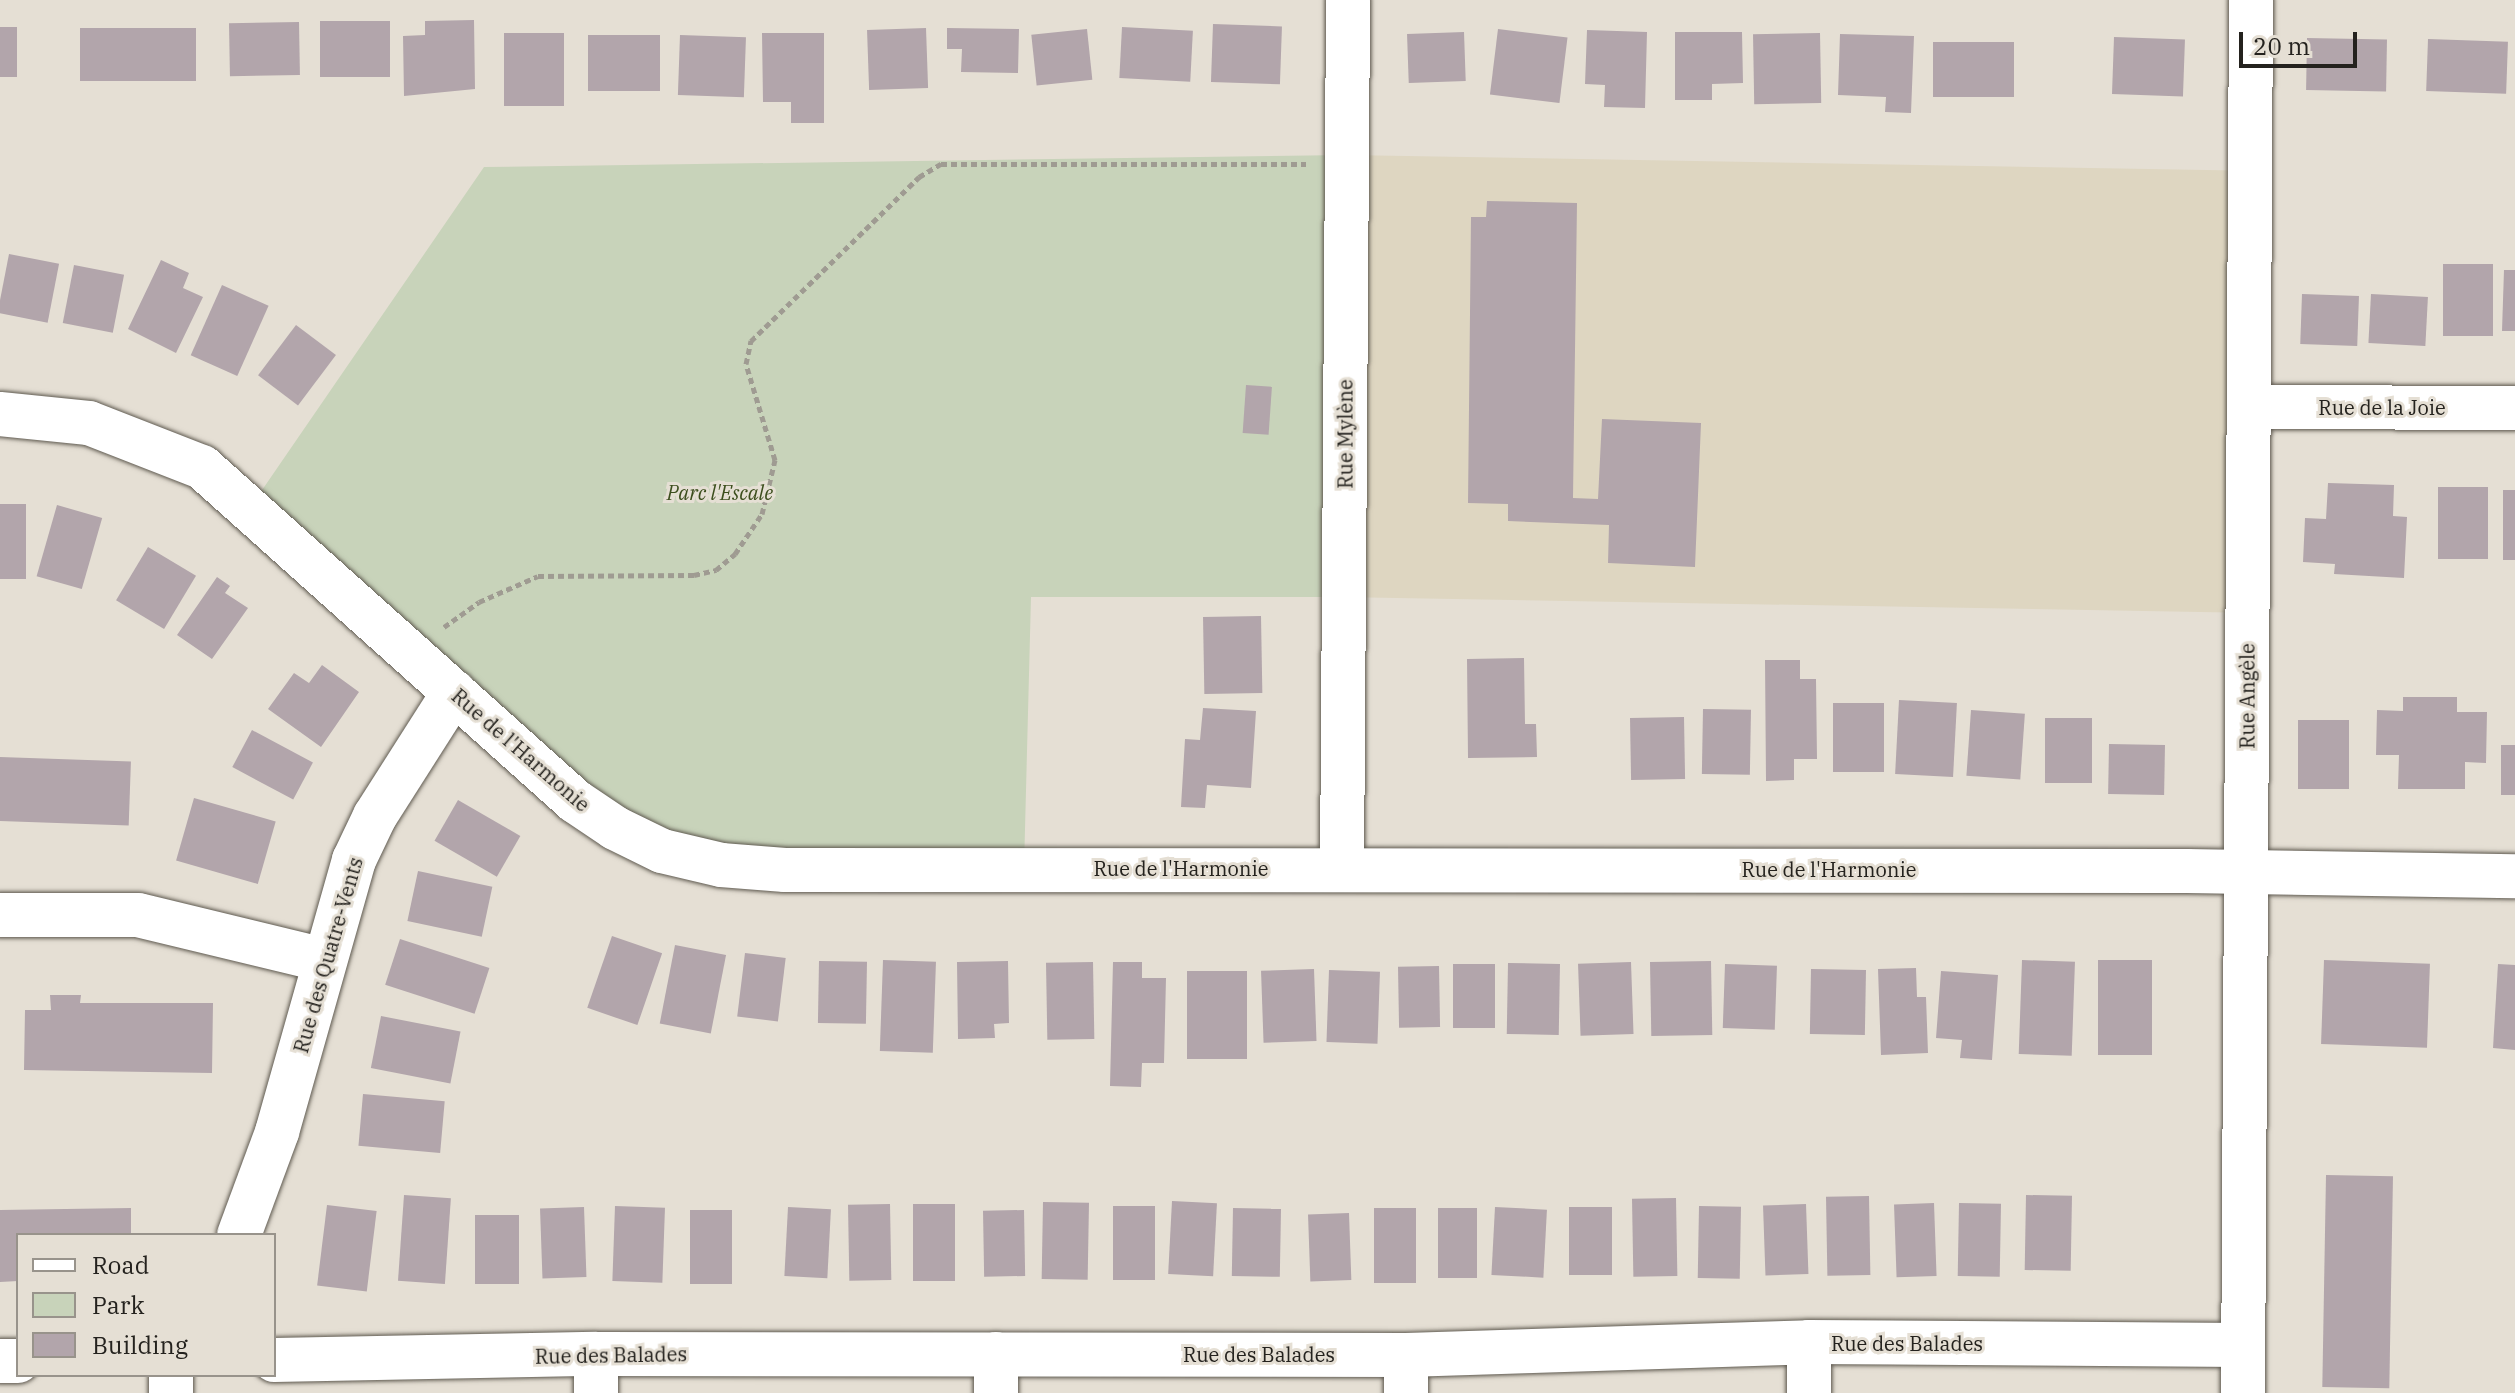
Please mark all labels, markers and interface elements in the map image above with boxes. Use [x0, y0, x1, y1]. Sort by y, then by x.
scale bar [2243, 16, 2361, 66]
text: 20 m [2253, 30, 2310, 62]
street label: Rue Mylène [1333, 379, 1357, 489]
street label: Rue de la Joie [2318, 395, 2446, 419]
park label: Parc l'Escale [667, 480, 773, 504]
street label: Rue Angèle [2235, 643, 2259, 749]
street label: Rue de l'Harmonie [447, 684, 595, 816]
street label: Rue des Quatre-Vents [289, 854, 367, 1056]
street label: Rue de l'Harmonie [1093, 856, 1269, 880]
street label: Rue de l'Harmonie [1741, 857, 1917, 881]
legend [16, 1233, 276, 1377]
text: Road [92, 1249, 149, 1281]
text: Park [92, 1289, 144, 1321]
text: Building [92, 1329, 188, 1361]
street label: Rue des Balades [1831, 1331, 1983, 1355]
street label: Rue des Balades [535, 1342, 687, 1368]
street label: Rue des Balades [1183, 1342, 1335, 1366]

